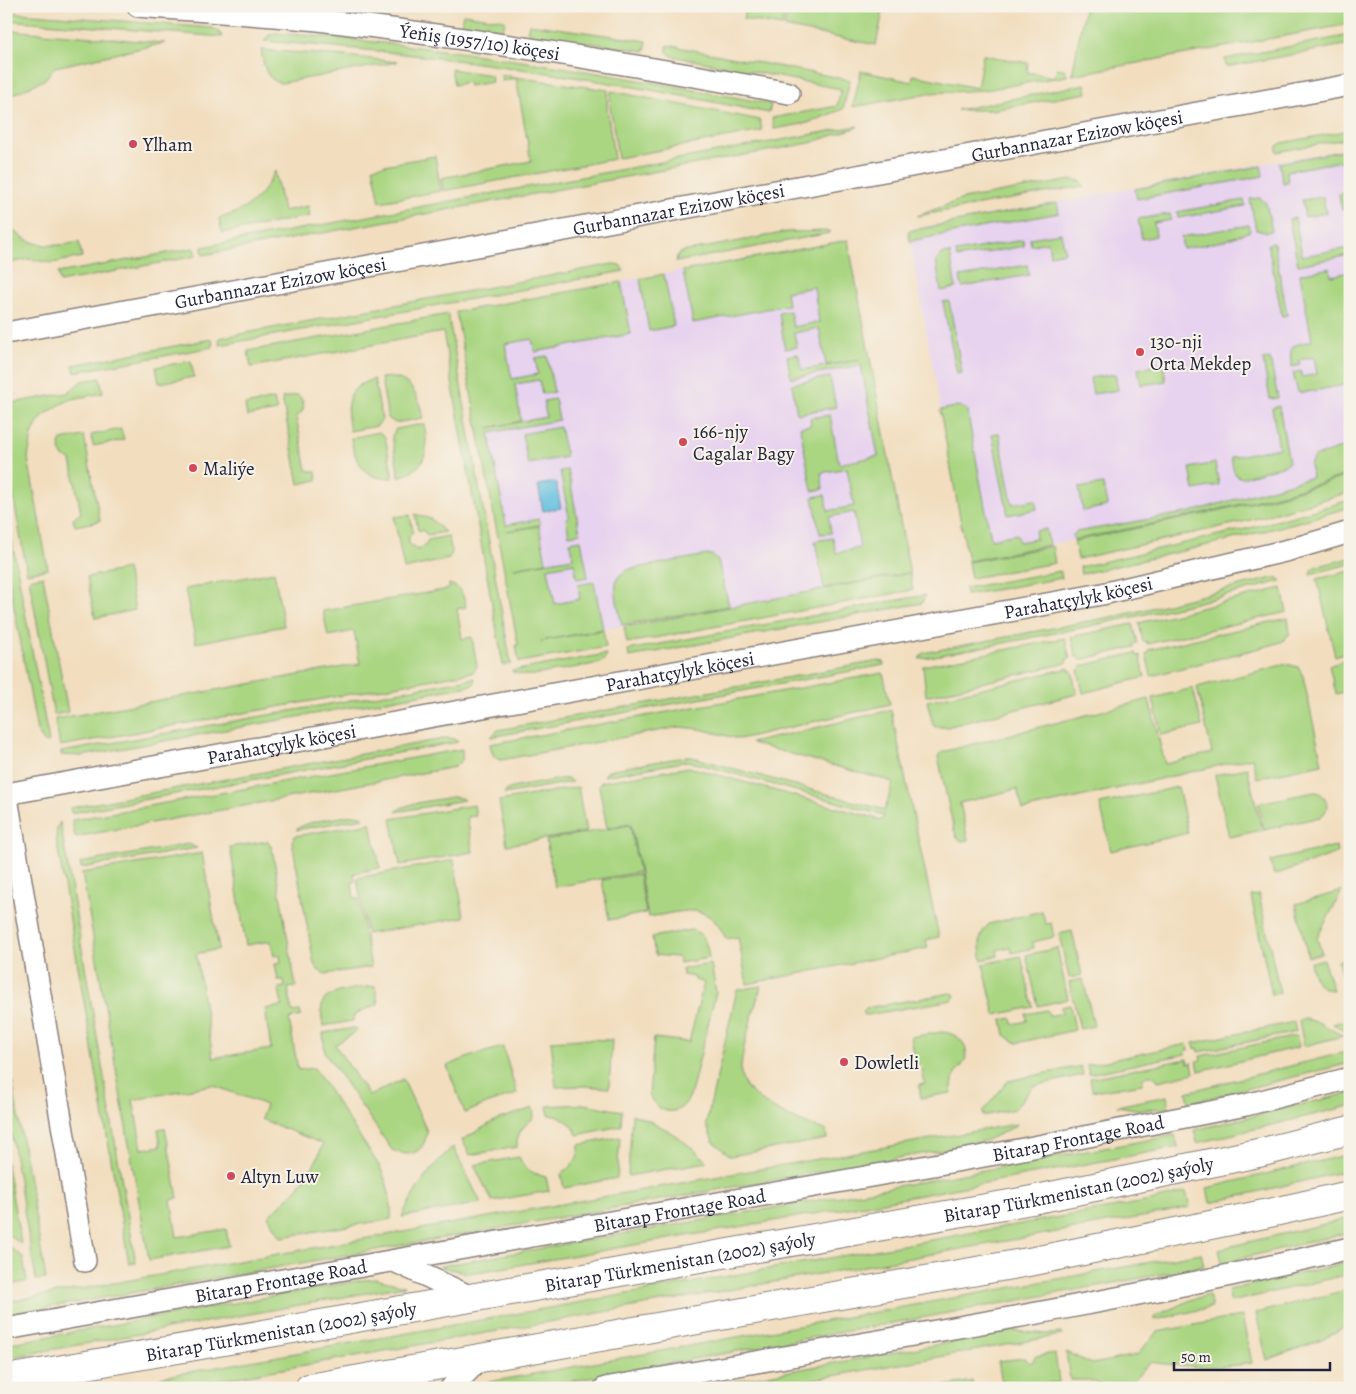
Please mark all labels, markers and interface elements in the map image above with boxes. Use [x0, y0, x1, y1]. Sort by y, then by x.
street label: Ýeňiş (1957/10) köçesi [397, 18, 562, 67]
street label: Gurbannazar Ezizow köçesi [969, 104, 1185, 169]
place label: Ylham [142, 132, 193, 158]
marker: Ylham [127, 138, 139, 150]
street label: Gurbannazar Ezizow köçesi [571, 178, 787, 242]
street label: Gurbannazar Ezizow köçesi [173, 251, 388, 316]
place label: 130-nji Orta Mekdep [1150, 329, 1251, 377]
marker: 130-nji Orta Mekdep [1134, 346, 1146, 358]
place label: 166-njy Cagalar Bagy [693, 419, 795, 467]
marker: 166-njy Cagalar Bagy [677, 436, 689, 448]
place label: Maliýe [203, 456, 254, 482]
marker: Maliýe [187, 462, 199, 474]
street label: Parahatçylyk köçesi [1002, 571, 1155, 626]
street label: Parahatçylyk köçesi [603, 646, 757, 698]
street label: Parahatçylyk köçesi [205, 718, 358, 771]
place label: Dowletli [854, 1050, 919, 1076]
marker: Dowletli [838, 1056, 850, 1068]
street label: Bitarap Frontage Road [990, 1109, 1167, 1168]
street label: Bitarap Türkmenistan (2002) şaýoly [941, 1151, 1216, 1229]
place label: Altyn Luw [240, 1164, 319, 1190]
marker: Altyn Luw [225, 1170, 237, 1182]
street label: Bitarap Frontage Road [592, 1183, 769, 1239]
street label: Bitarap Türkmenistan (2002) şaýoly [542, 1226, 818, 1299]
street label: Bitarap Frontage Road [193, 1253, 370, 1309]
street label: Bitarap Türkmenistan (2002) şaýoly [143, 1296, 419, 1368]
scale bar [1174, 1339, 1330, 1371]
text: 50 m [1181, 1347, 1211, 1367]

